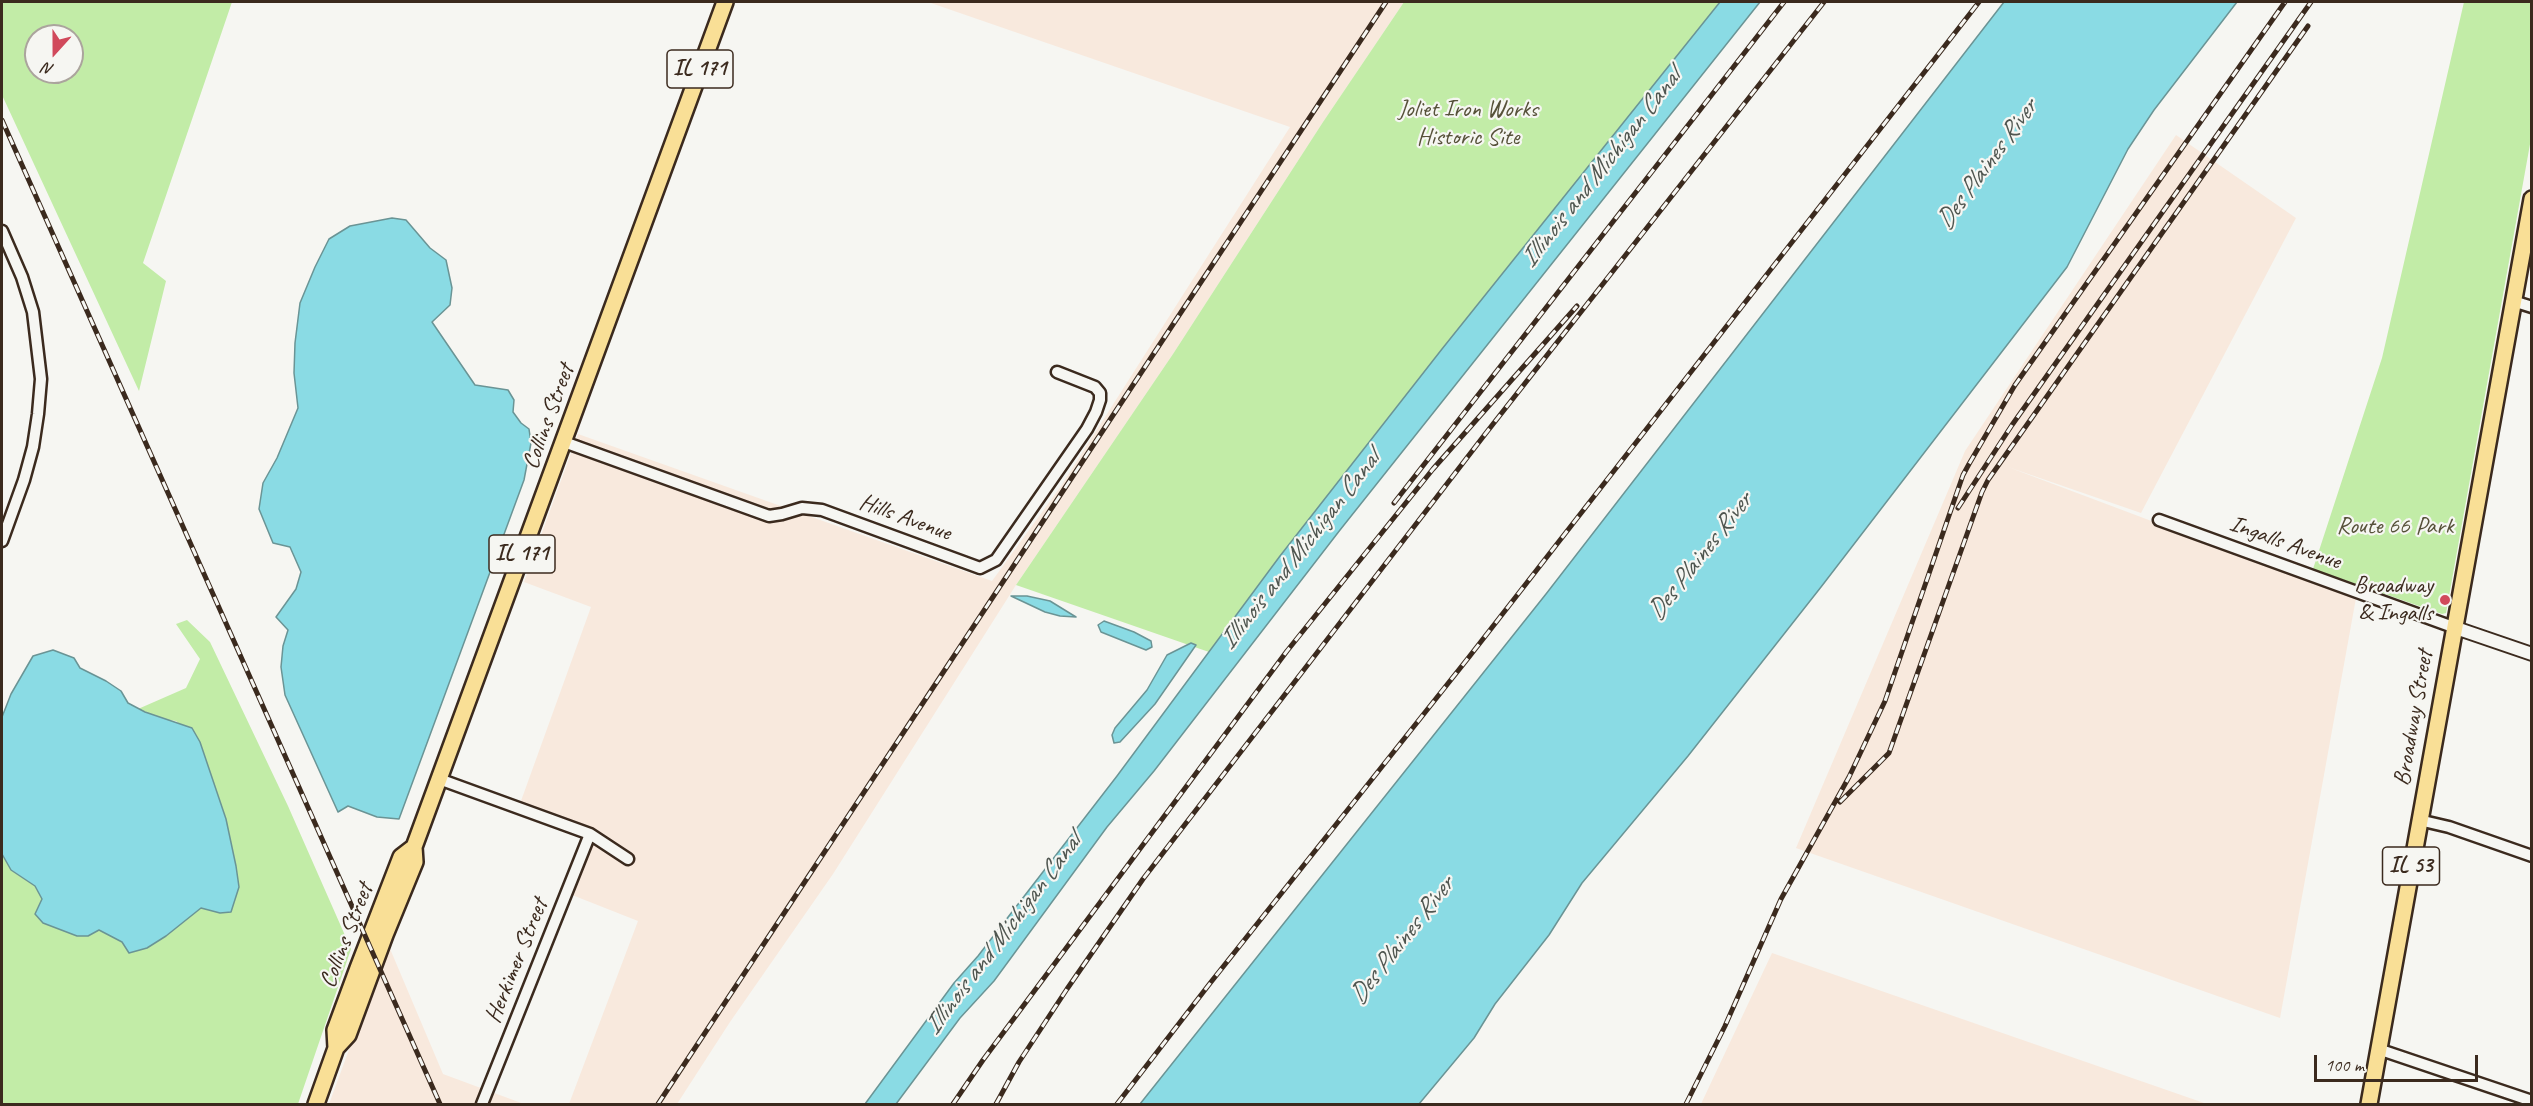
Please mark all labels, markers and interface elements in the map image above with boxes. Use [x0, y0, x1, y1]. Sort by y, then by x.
north arrow [24, 24, 84, 84]
road number: IL 171 [667, 50, 733, 88]
text: N [40, 58, 56, 80]
water label: Illinois and Michigan Canal [1514, 64, 1688, 274]
water label: Des Plaines River [1930, 94, 2044, 236]
park label: Joliet Iron Works Historic Site [1398, 96, 1538, 152]
street label: Collins Street [517, 361, 581, 473]
water label: Illinois and Michigan Canal [1213, 446, 1387, 656]
water label: Des Plaines River [1641, 487, 1759, 627]
street label: Hills Avenue [855, 488, 955, 548]
street label: Ingalls Avenue [2225, 510, 2345, 576]
park label: Route 66 Park [2336, 513, 2454, 541]
road number: IL 171 [489, 535, 555, 573]
place label: Broadway & Ingalls [2354, 572, 2433, 628]
marker: Broadway & Ingalls [2438, 593, 2452, 607]
street label: Broadway Street [2388, 648, 2440, 788]
water label: Illinois and Michigan Canal [917, 829, 1089, 1041]
road number: IL 53 [2382, 847, 2440, 885]
water label: Des Plaines River [1343, 871, 1461, 1011]
street label: Collins Street [314, 880, 380, 992]
street label: Herkimer Street [479, 895, 555, 1027]
scale bar [2317, 1043, 2480, 1081]
text: 100 m [2325, 1054, 2364, 1076]

